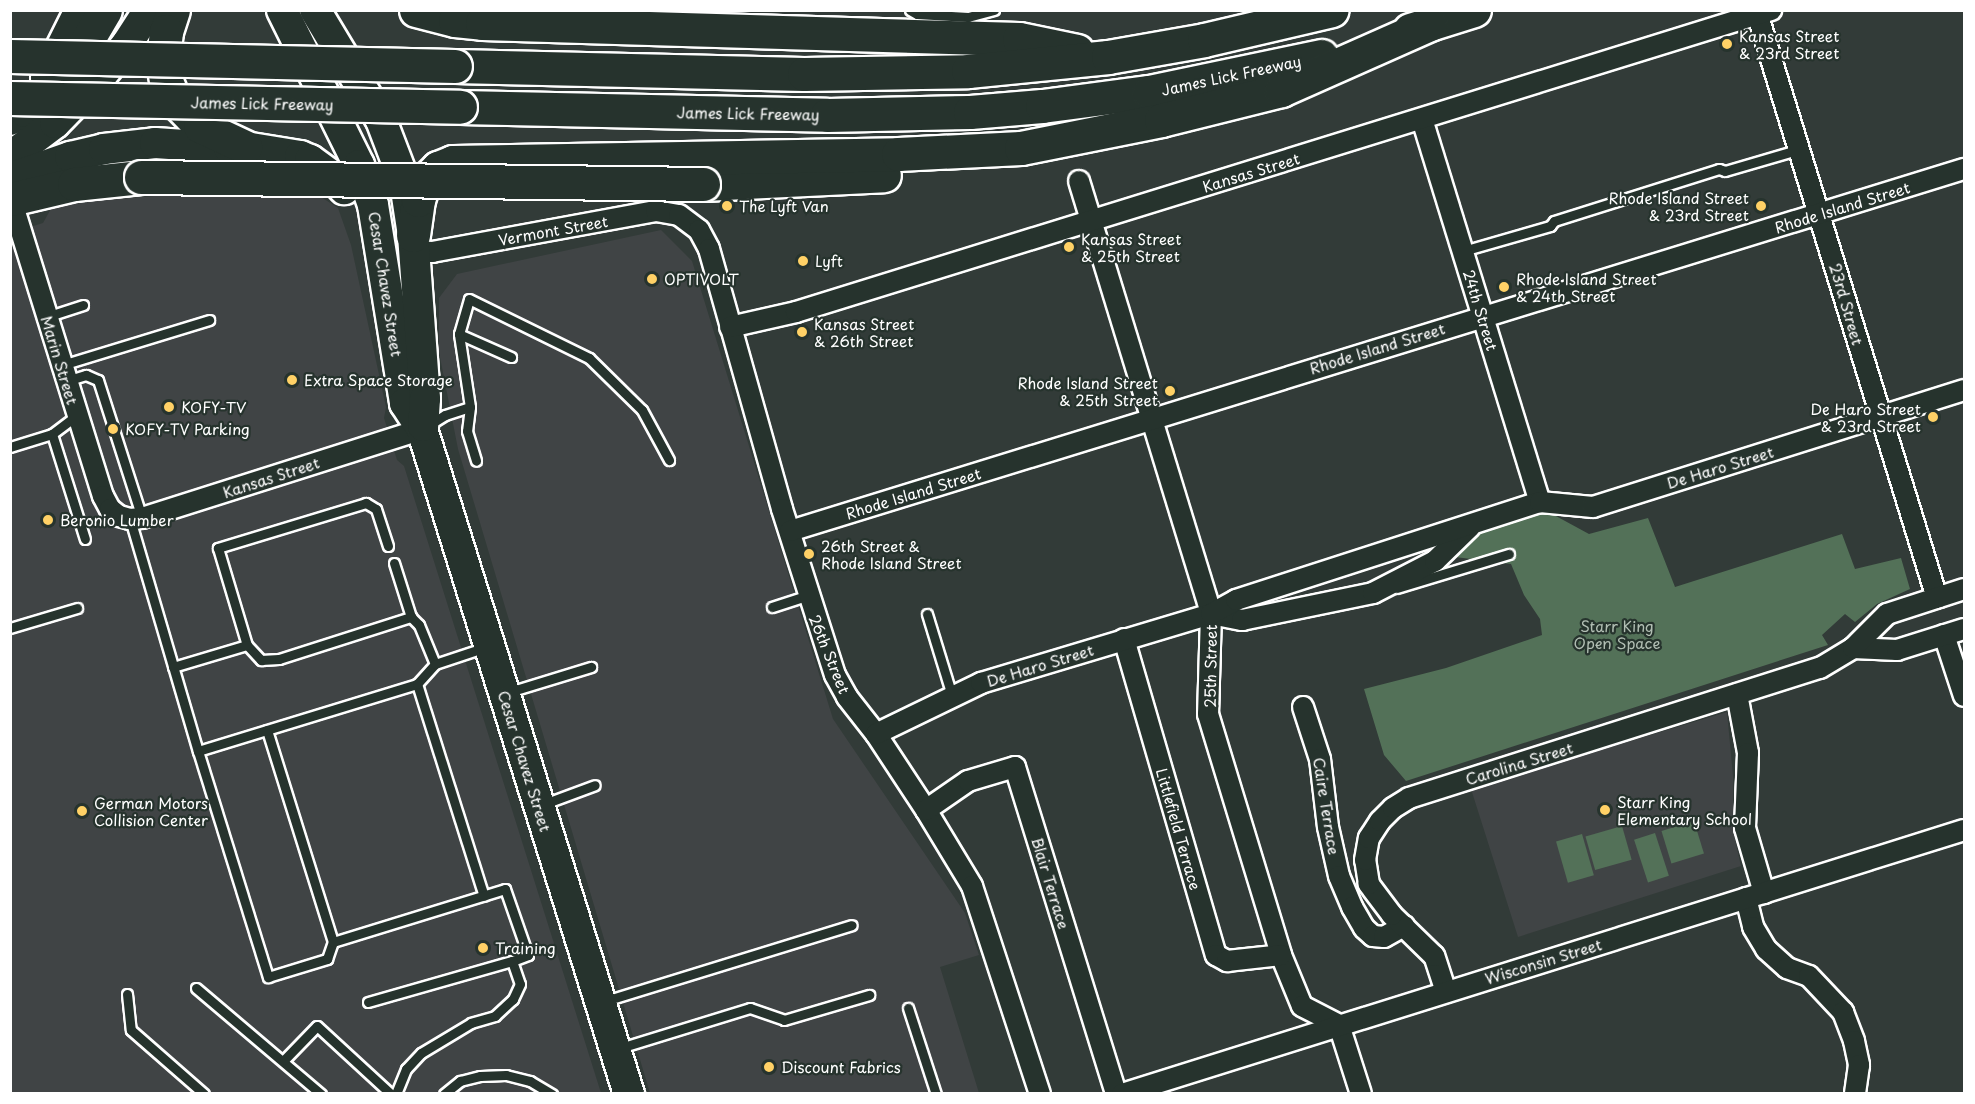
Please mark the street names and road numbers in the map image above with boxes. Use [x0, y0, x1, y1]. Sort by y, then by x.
street label: James Lick Freeway [1158, 51, 1304, 99]
street label: James Lick Freeway [189, 93, 335, 113]
street label: James Lick Freeway [675, 103, 821, 123]
street label: Kansas Street [1200, 149, 1302, 195]
street label: Rhode Island Street [1772, 178, 1912, 236]
street label: Cesar Chavez Street [366, 210, 406, 358]
street label: Vermont Street [497, 211, 609, 249]
street label: 23rd Street [1827, 261, 1867, 347]
street label: 24th Street [1460, 267, 1502, 353]
street label: Marin Street [38, 313, 82, 407]
street label: Rhode Island Street [1307, 319, 1447, 377]
street label: De Haro Street [1665, 442, 1775, 492]
street label: Kansas Street [220, 453, 322, 501]
street label: Rhode Island Street [843, 464, 983, 522]
street label: 26th Street [806, 611, 854, 697]
street label: 25th Street [1200, 624, 1220, 708]
street label: De Haro Street [985, 640, 1095, 690]
street label: Cesar Chavez Street [495, 688, 555, 834]
street label: Carolina Street [1463, 738, 1575, 788]
street label: Caire Terrace [1310, 756, 1344, 856]
street label: Littlefield Terrace [1153, 766, 1205, 892]
street label: Blair Terrace [1029, 836, 1073, 930]
street label: Wisconsin Street [1482, 935, 1604, 987]

